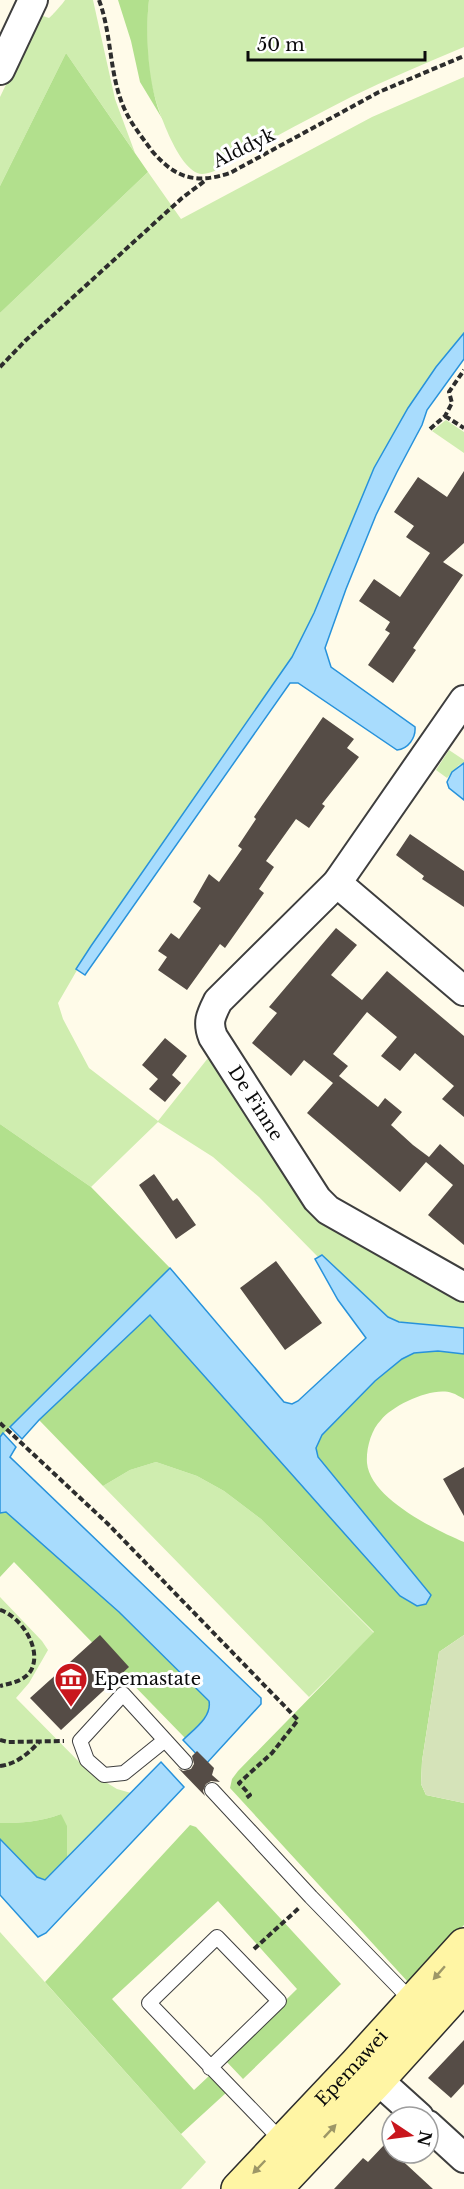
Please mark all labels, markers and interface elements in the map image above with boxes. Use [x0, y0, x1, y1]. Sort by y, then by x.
scale bar [248, 24, 425, 62]
text: 50 m [257, 34, 305, 56]
street label: Alddyk [208, 124, 279, 173]
street label: De Finne [223, 1062, 288, 1145]
museum icon: Epemastate [53, 1661, 89, 1708]
place label: Epemastate [94, 1668, 201, 1690]
one-way arrow [432, 1966, 445, 1981]
street label: Epemawei [311, 2025, 392, 2111]
north arrow [380, 2105, 440, 2165]
one-way arrow [323, 2124, 337, 2139]
text: N [413, 2129, 436, 2148]
one-way arrow [252, 2160, 266, 2175]

